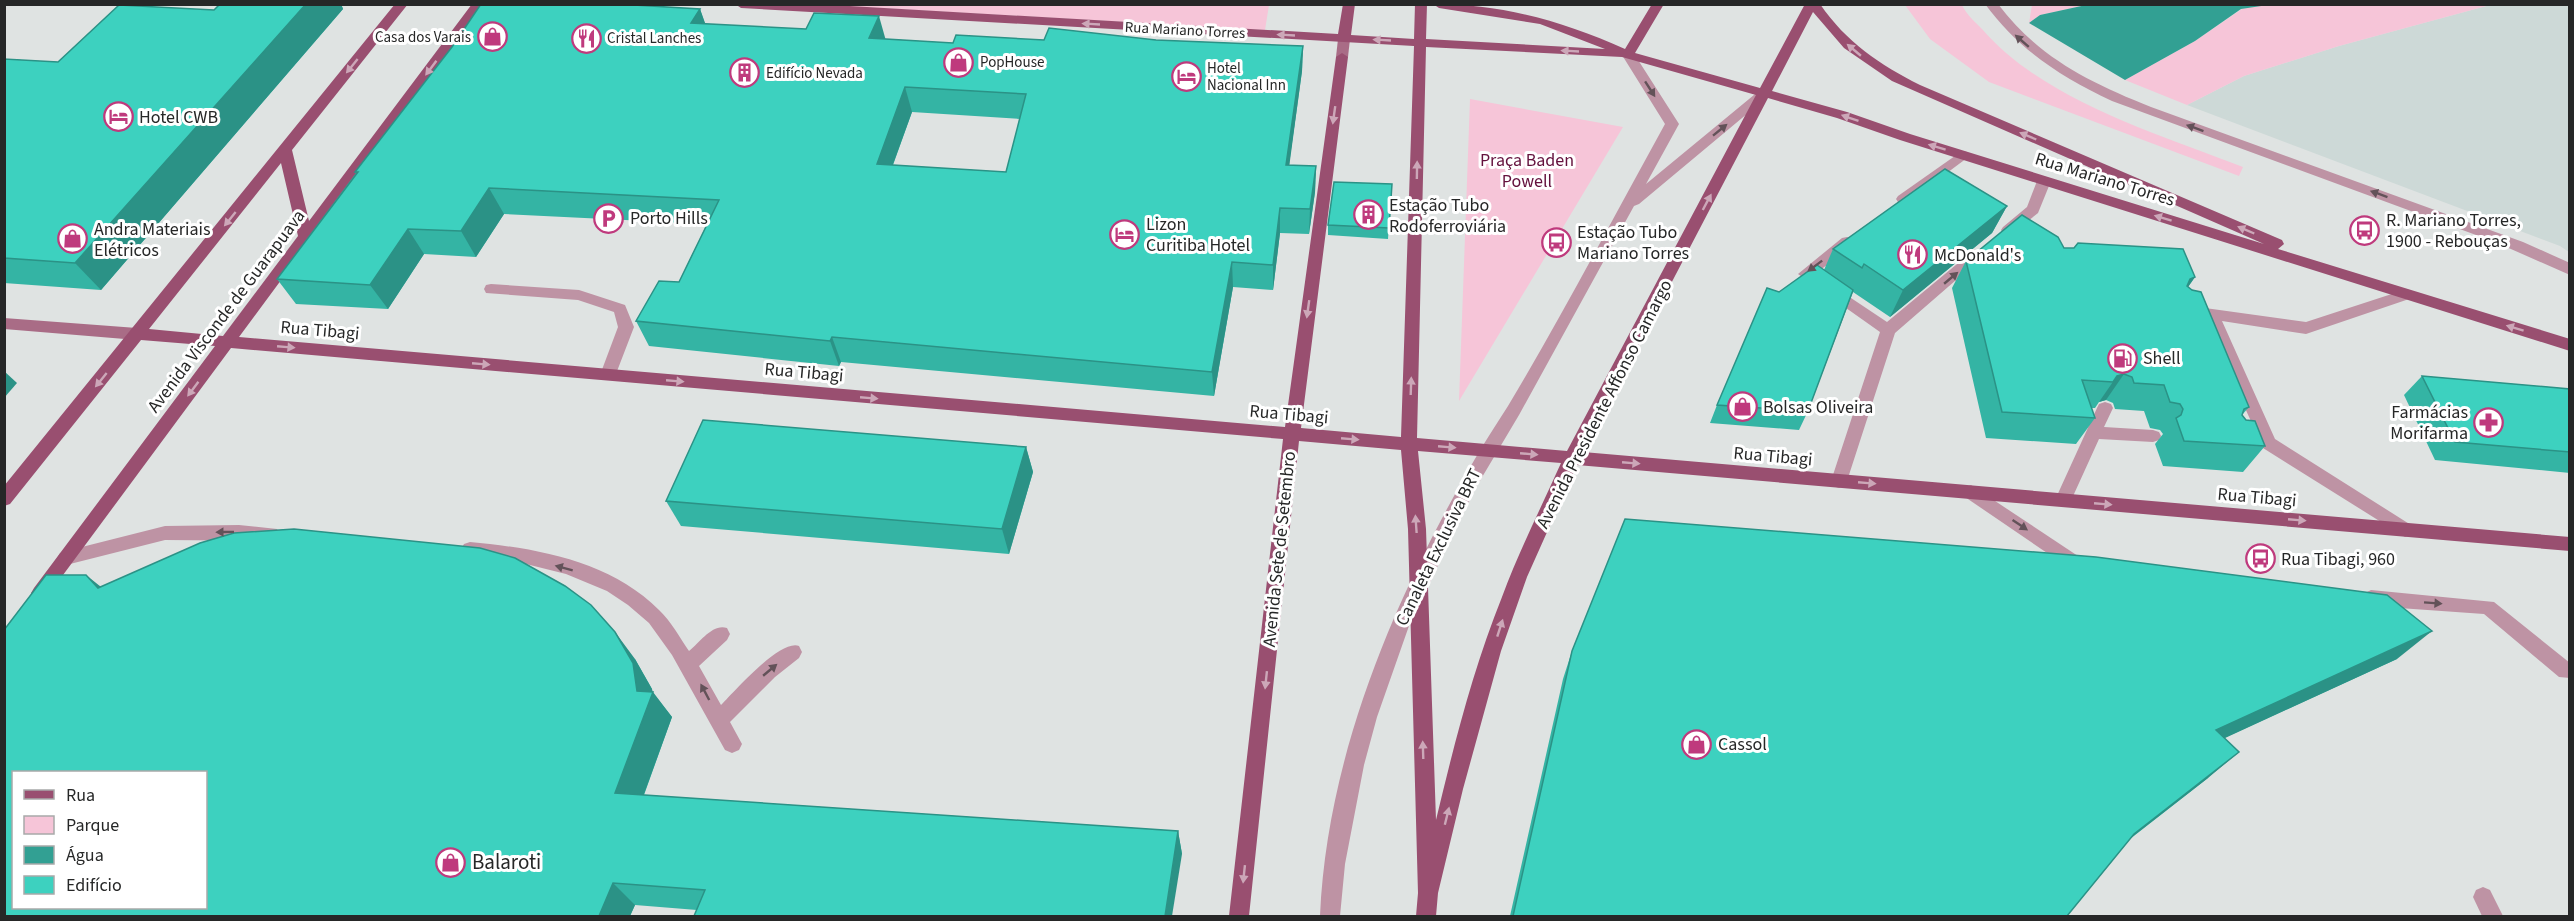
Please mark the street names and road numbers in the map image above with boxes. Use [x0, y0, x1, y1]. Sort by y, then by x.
street label: Rua Mariano Torres [1124, 17, 1246, 44]
street label: Rua Mariano Torres [2032, 146, 2178, 213]
street label: Avenida Visconde de Guarapuava [142, 205, 311, 418]
street label: Avenida Presidente Affonso Camargo [1531, 275, 1678, 533]
street label: Rua Tibagi [279, 315, 360, 346]
street label: Rua Tibagi [763, 357, 844, 388]
street label: Rua Tibagi [1248, 399, 1329, 430]
street label: Rua Tibagi [1732, 441, 1813, 472]
street label: Avenida Sete de Setembro [1257, 450, 1302, 648]
street label: Canaleta Exclusiva BRT [1389, 464, 1488, 630]
street label: Rua Tibagi [2216, 482, 2297, 513]

